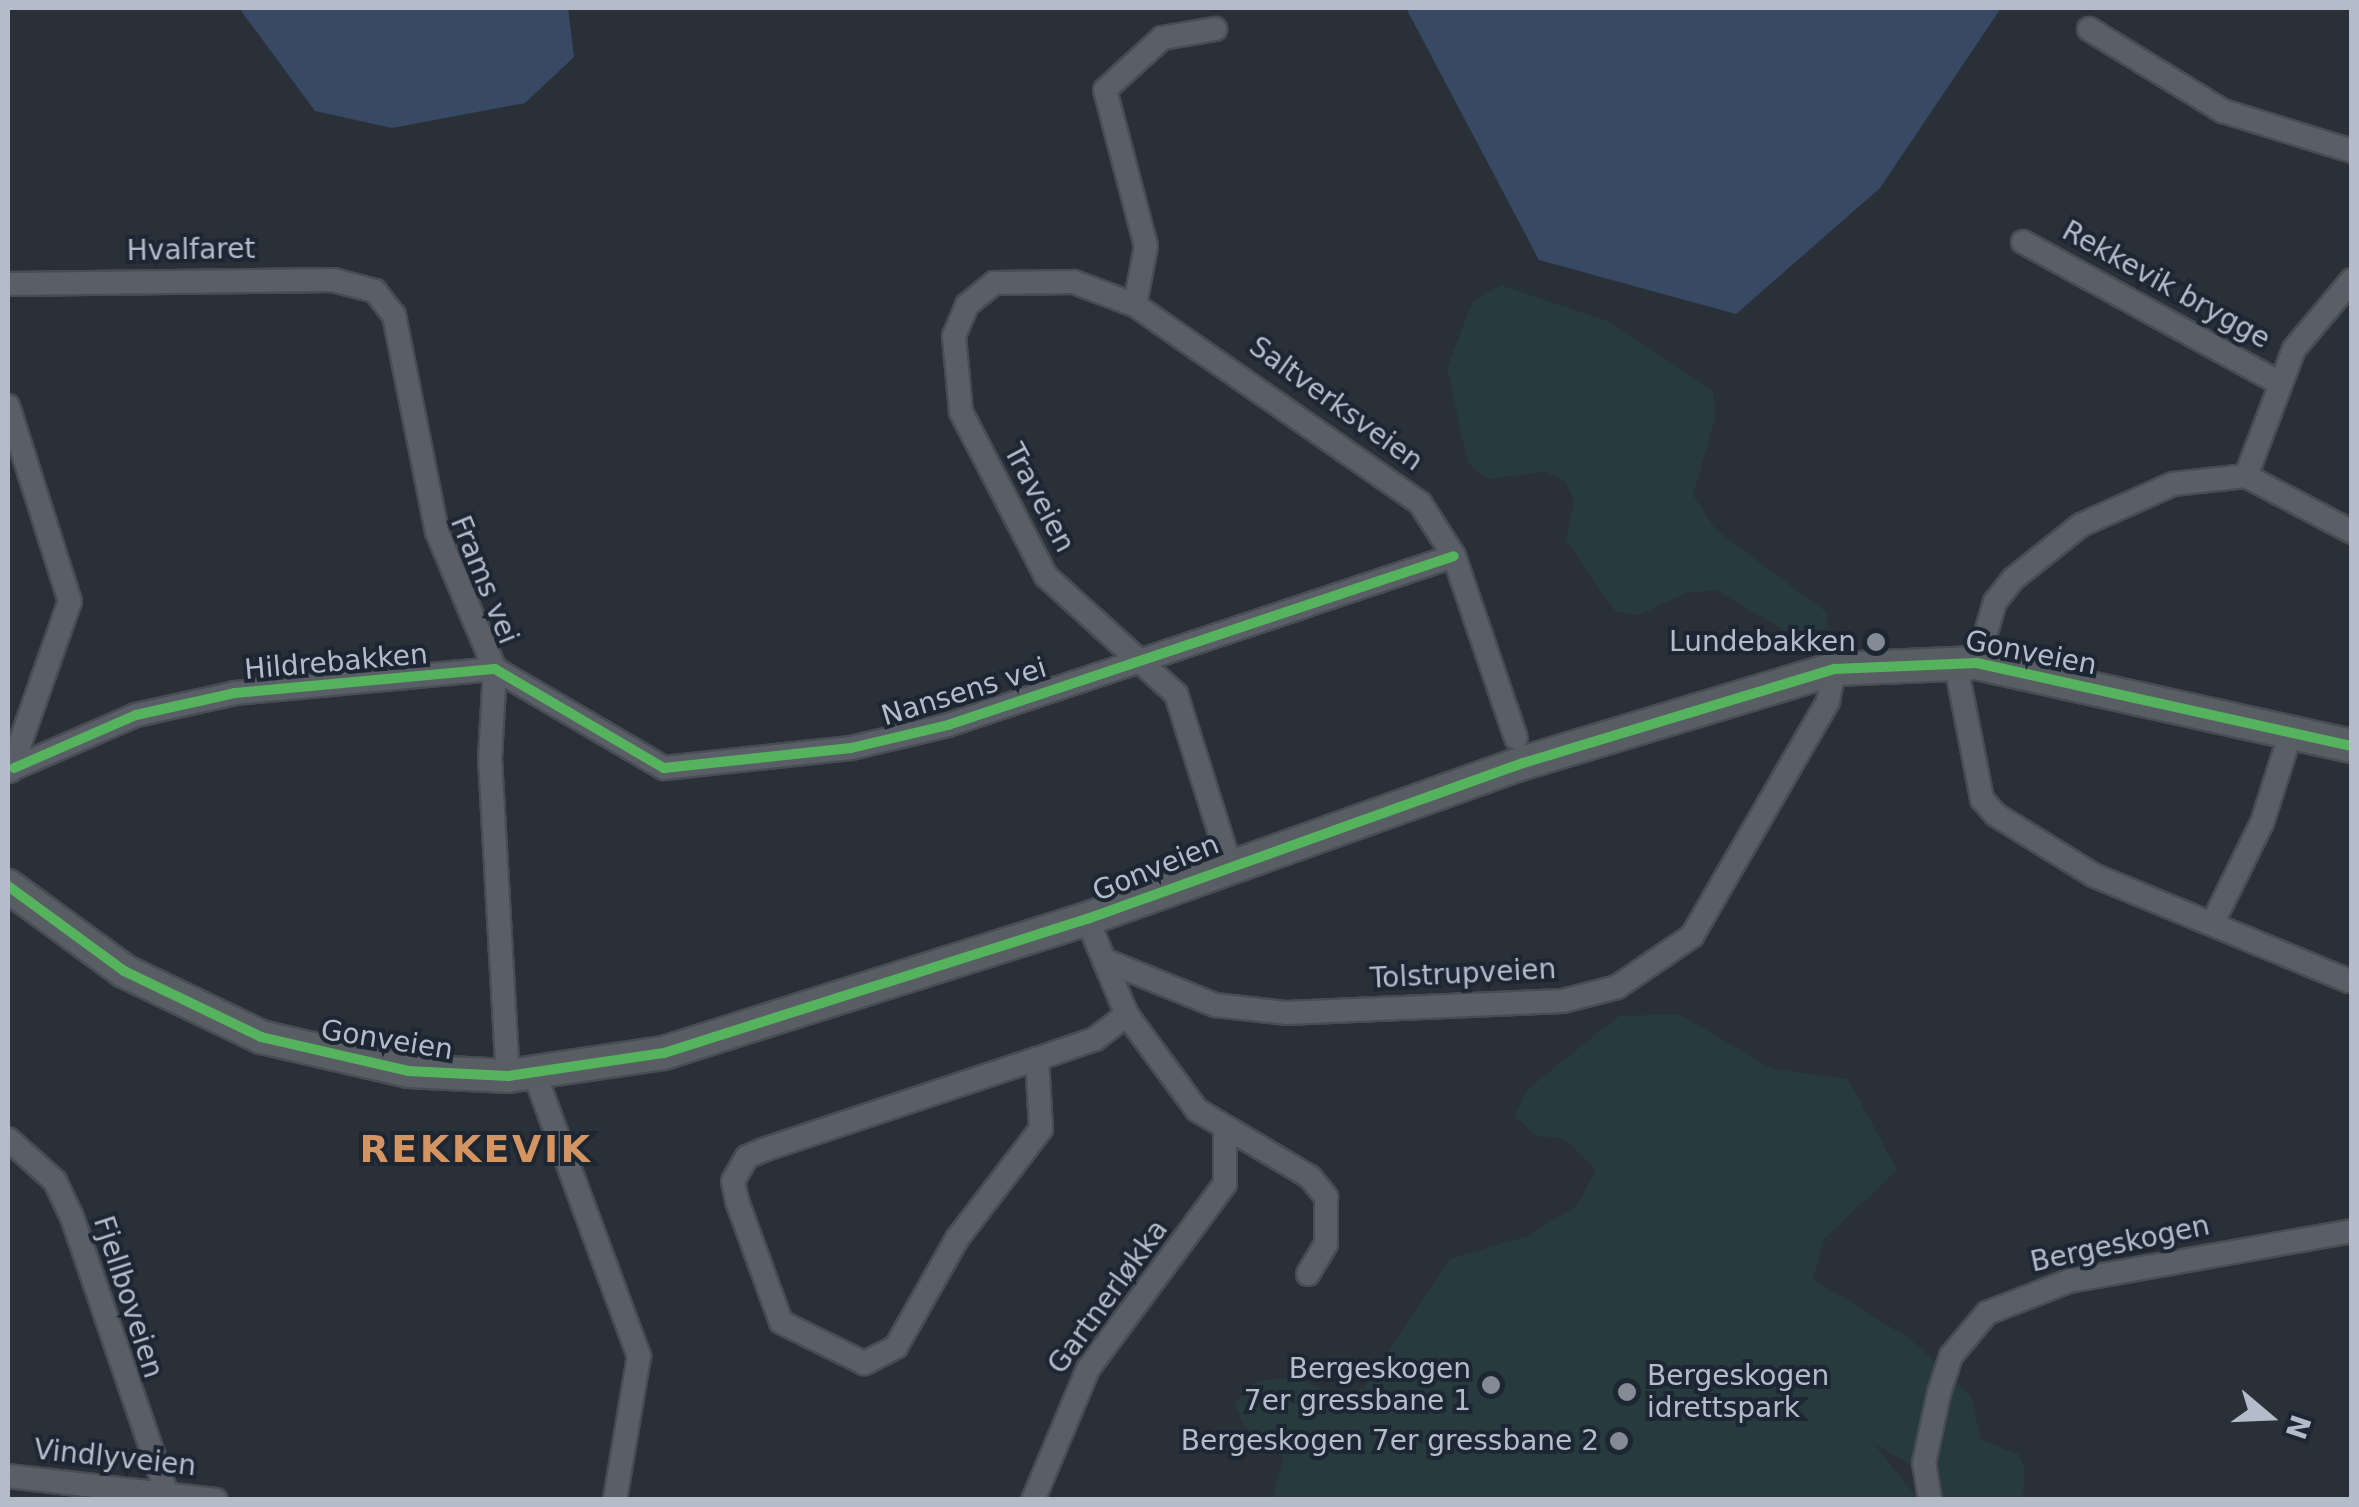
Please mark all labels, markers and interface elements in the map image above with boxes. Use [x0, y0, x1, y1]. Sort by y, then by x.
street label: Rekkevik brygge [2056, 214, 2276, 356]
street label: Hvalfaret [126, 232, 256, 268]
street label: Saltverksveien [1243, 330, 1429, 478]
street label: Traveien [996, 438, 1082, 558]
street label: Frams vei [443, 511, 525, 649]
street label: Gonveien [1962, 624, 2100, 682]
place label: Lundebakken [1669, 625, 1856, 659]
marker: Lundebakken [1865, 631, 1887, 653]
street label: Hildrebakken [243, 637, 429, 687]
street label: Nansens vei [878, 651, 1050, 733]
street label: Gonveien [1088, 827, 1224, 909]
street label: Tolstrupveien [1369, 952, 1557, 996]
street label: Gonveien [319, 1013, 455, 1067]
district label: REKKEVIK [359, 1127, 593, 1173]
street label: Bergeskogen [2027, 1209, 2213, 1279]
street label: Fjellboveien [86, 1212, 170, 1382]
street label: Gartnerløkka [1041, 1214, 1175, 1380]
place label: Bergeskogen 7er gressbane 1 [1244, 1352, 1471, 1418]
place label: Bergeskogen idrettspark [1647, 1359, 1829, 1425]
north arrow [2219, 1367, 2319, 1467]
marker: Bergeskogen 7er gressbane 1 [1480, 1374, 1502, 1396]
marker: Bergeskogen idrettspark [1616, 1381, 1638, 1403]
text: N [2278, 1410, 2317, 1443]
place label: Bergeskogen 7er gressbane 2 [1181, 1424, 1599, 1458]
marker: Bergeskogen 7er gressbane 2 [1608, 1430, 1630, 1452]
street label: Vindlyveien [32, 1433, 198, 1483]

